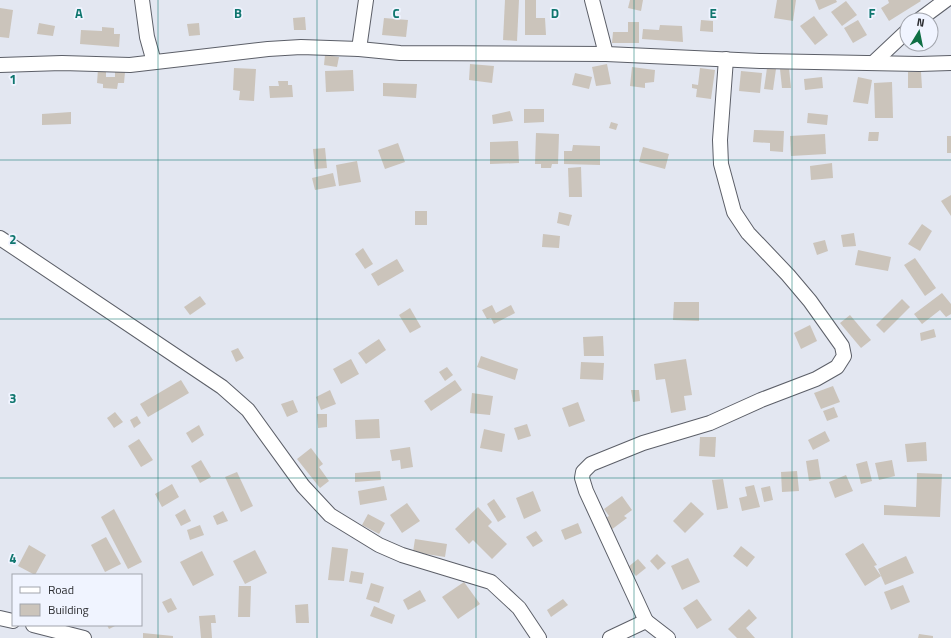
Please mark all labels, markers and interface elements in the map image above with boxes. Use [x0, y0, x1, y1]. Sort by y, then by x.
text: A [75, 3, 83, 23]
text: B [234, 3, 242, 23]
text: C [392, 3, 400, 23]
text: D [551, 3, 559, 23]
text: E [709, 3, 717, 23]
text: F [869, 3, 876, 23]
north arrow [899, 12, 939, 52]
text: N [916, 14, 926, 31]
text: 1 [9, 69, 17, 89]
text: 2 [9, 229, 17, 249]
text: 3 [9, 388, 17, 408]
text: 4 [9, 548, 17, 568]
legend [12, 574, 142, 626]
text: Road [48, 580, 74, 599]
text: Building [48, 600, 89, 619]

